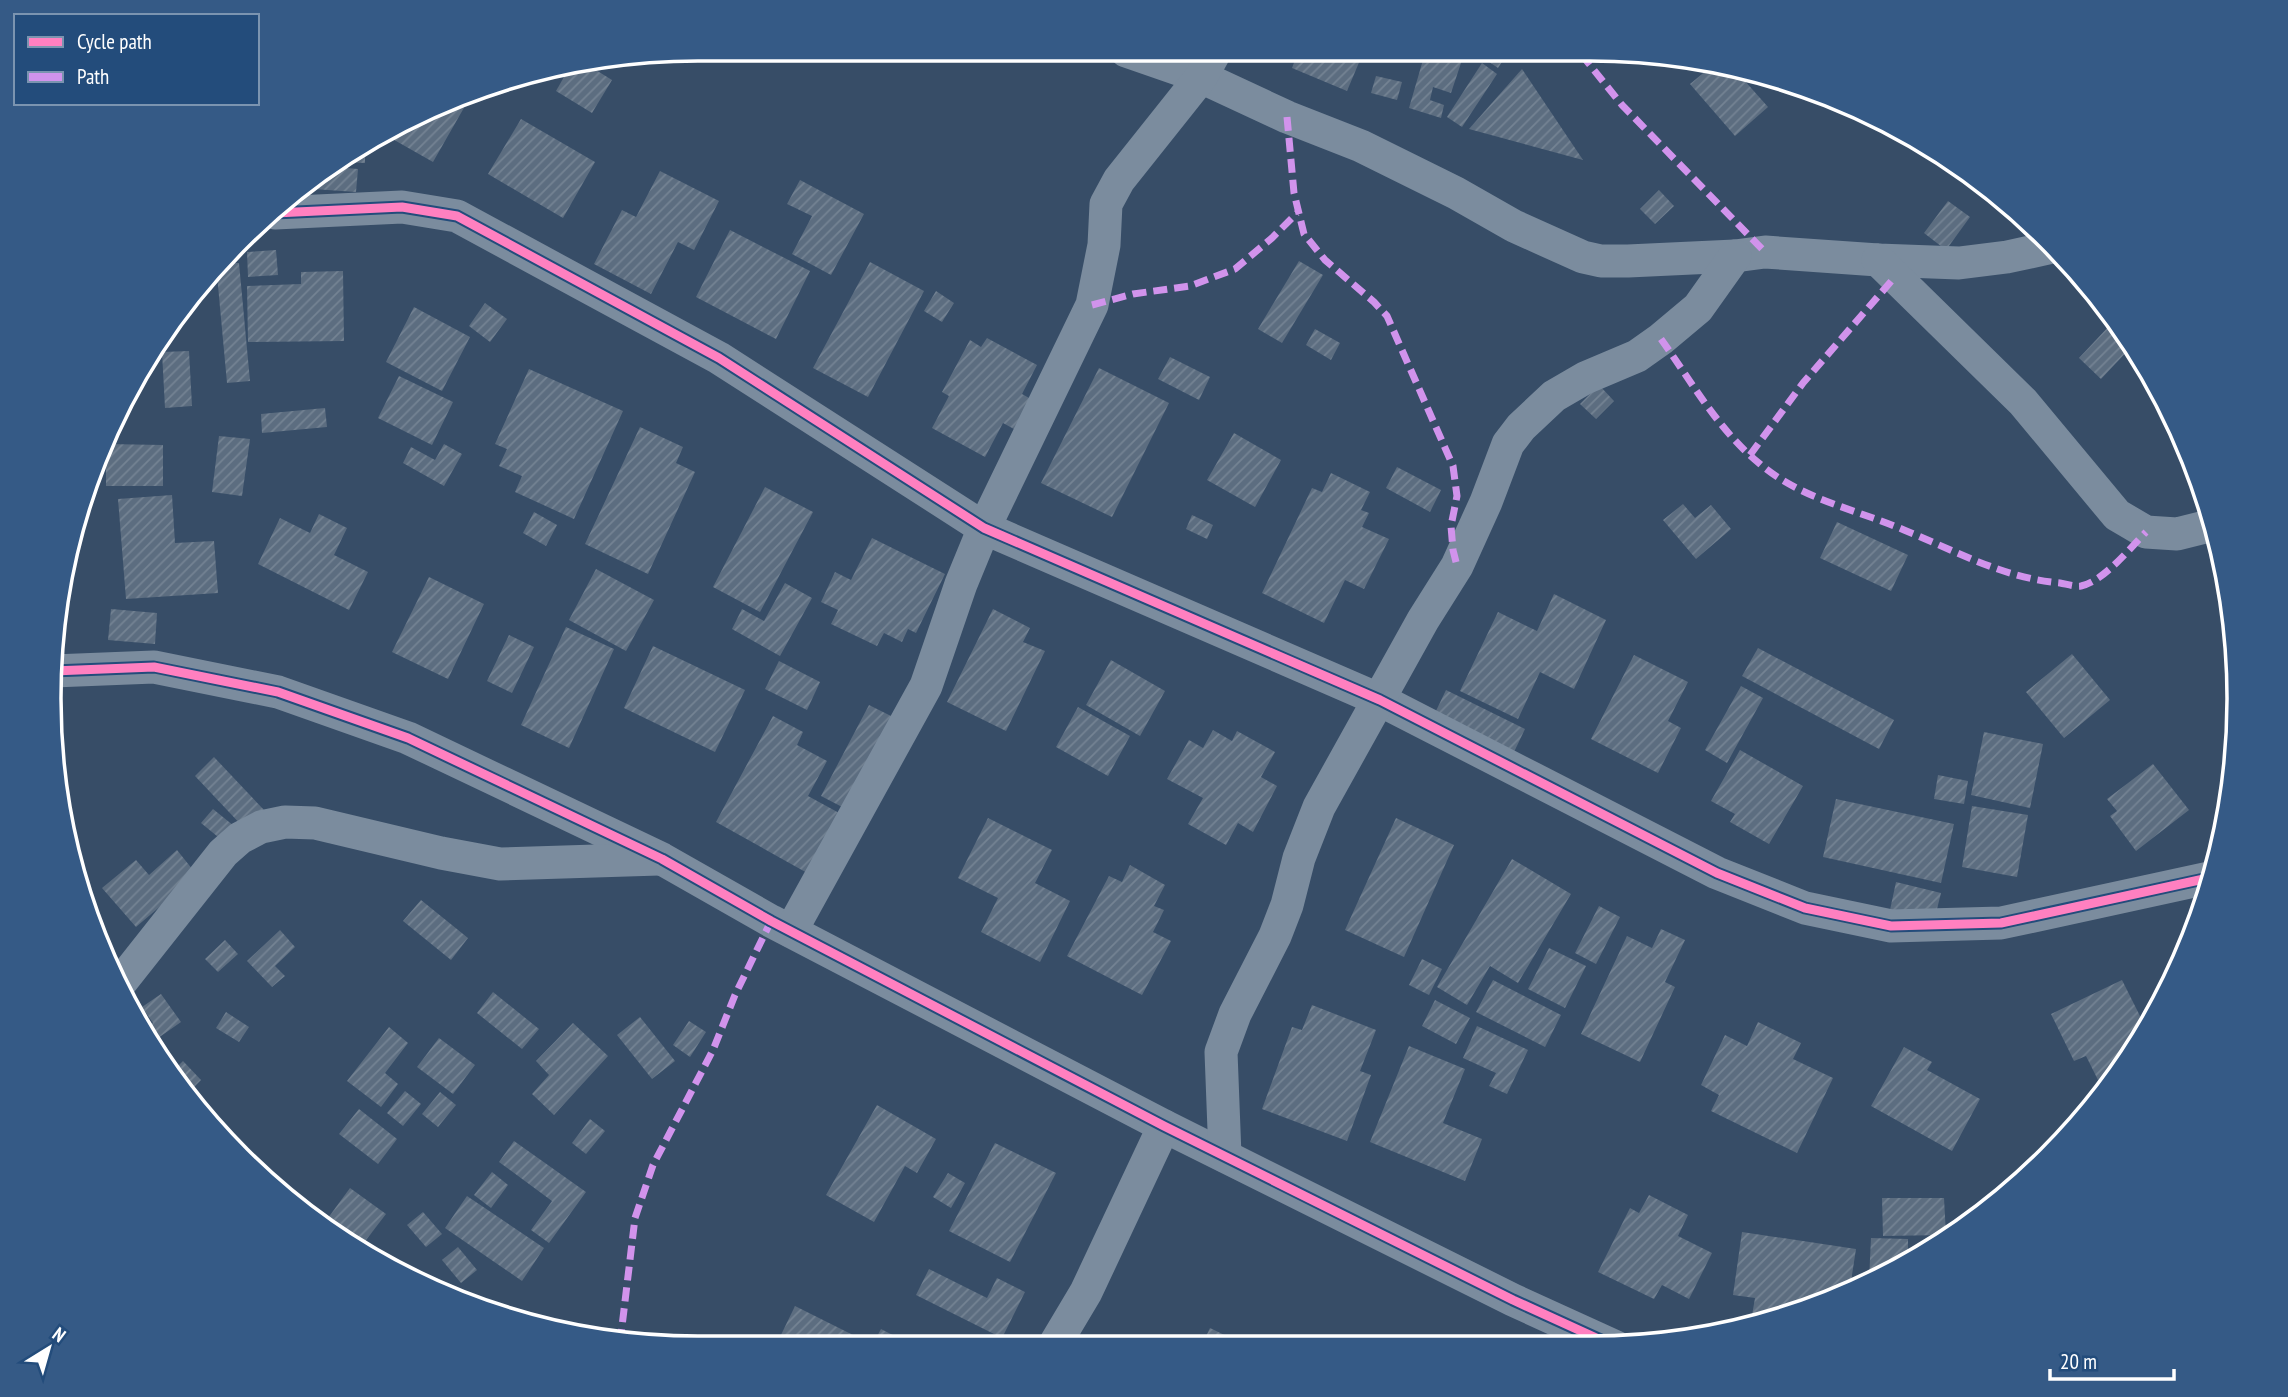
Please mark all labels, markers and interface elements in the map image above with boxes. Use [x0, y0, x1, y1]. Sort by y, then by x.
legend [14, 14, 259, 105]
text: Cycle path [77, 28, 152, 55]
text: Path [77, 63, 109, 90]
north arrow [14, 1313, 84, 1383]
text: N [48, 1322, 71, 1347]
scale bar [2050, 1338, 2174, 1382]
text: 20 m [2060, 1348, 2097, 1375]

